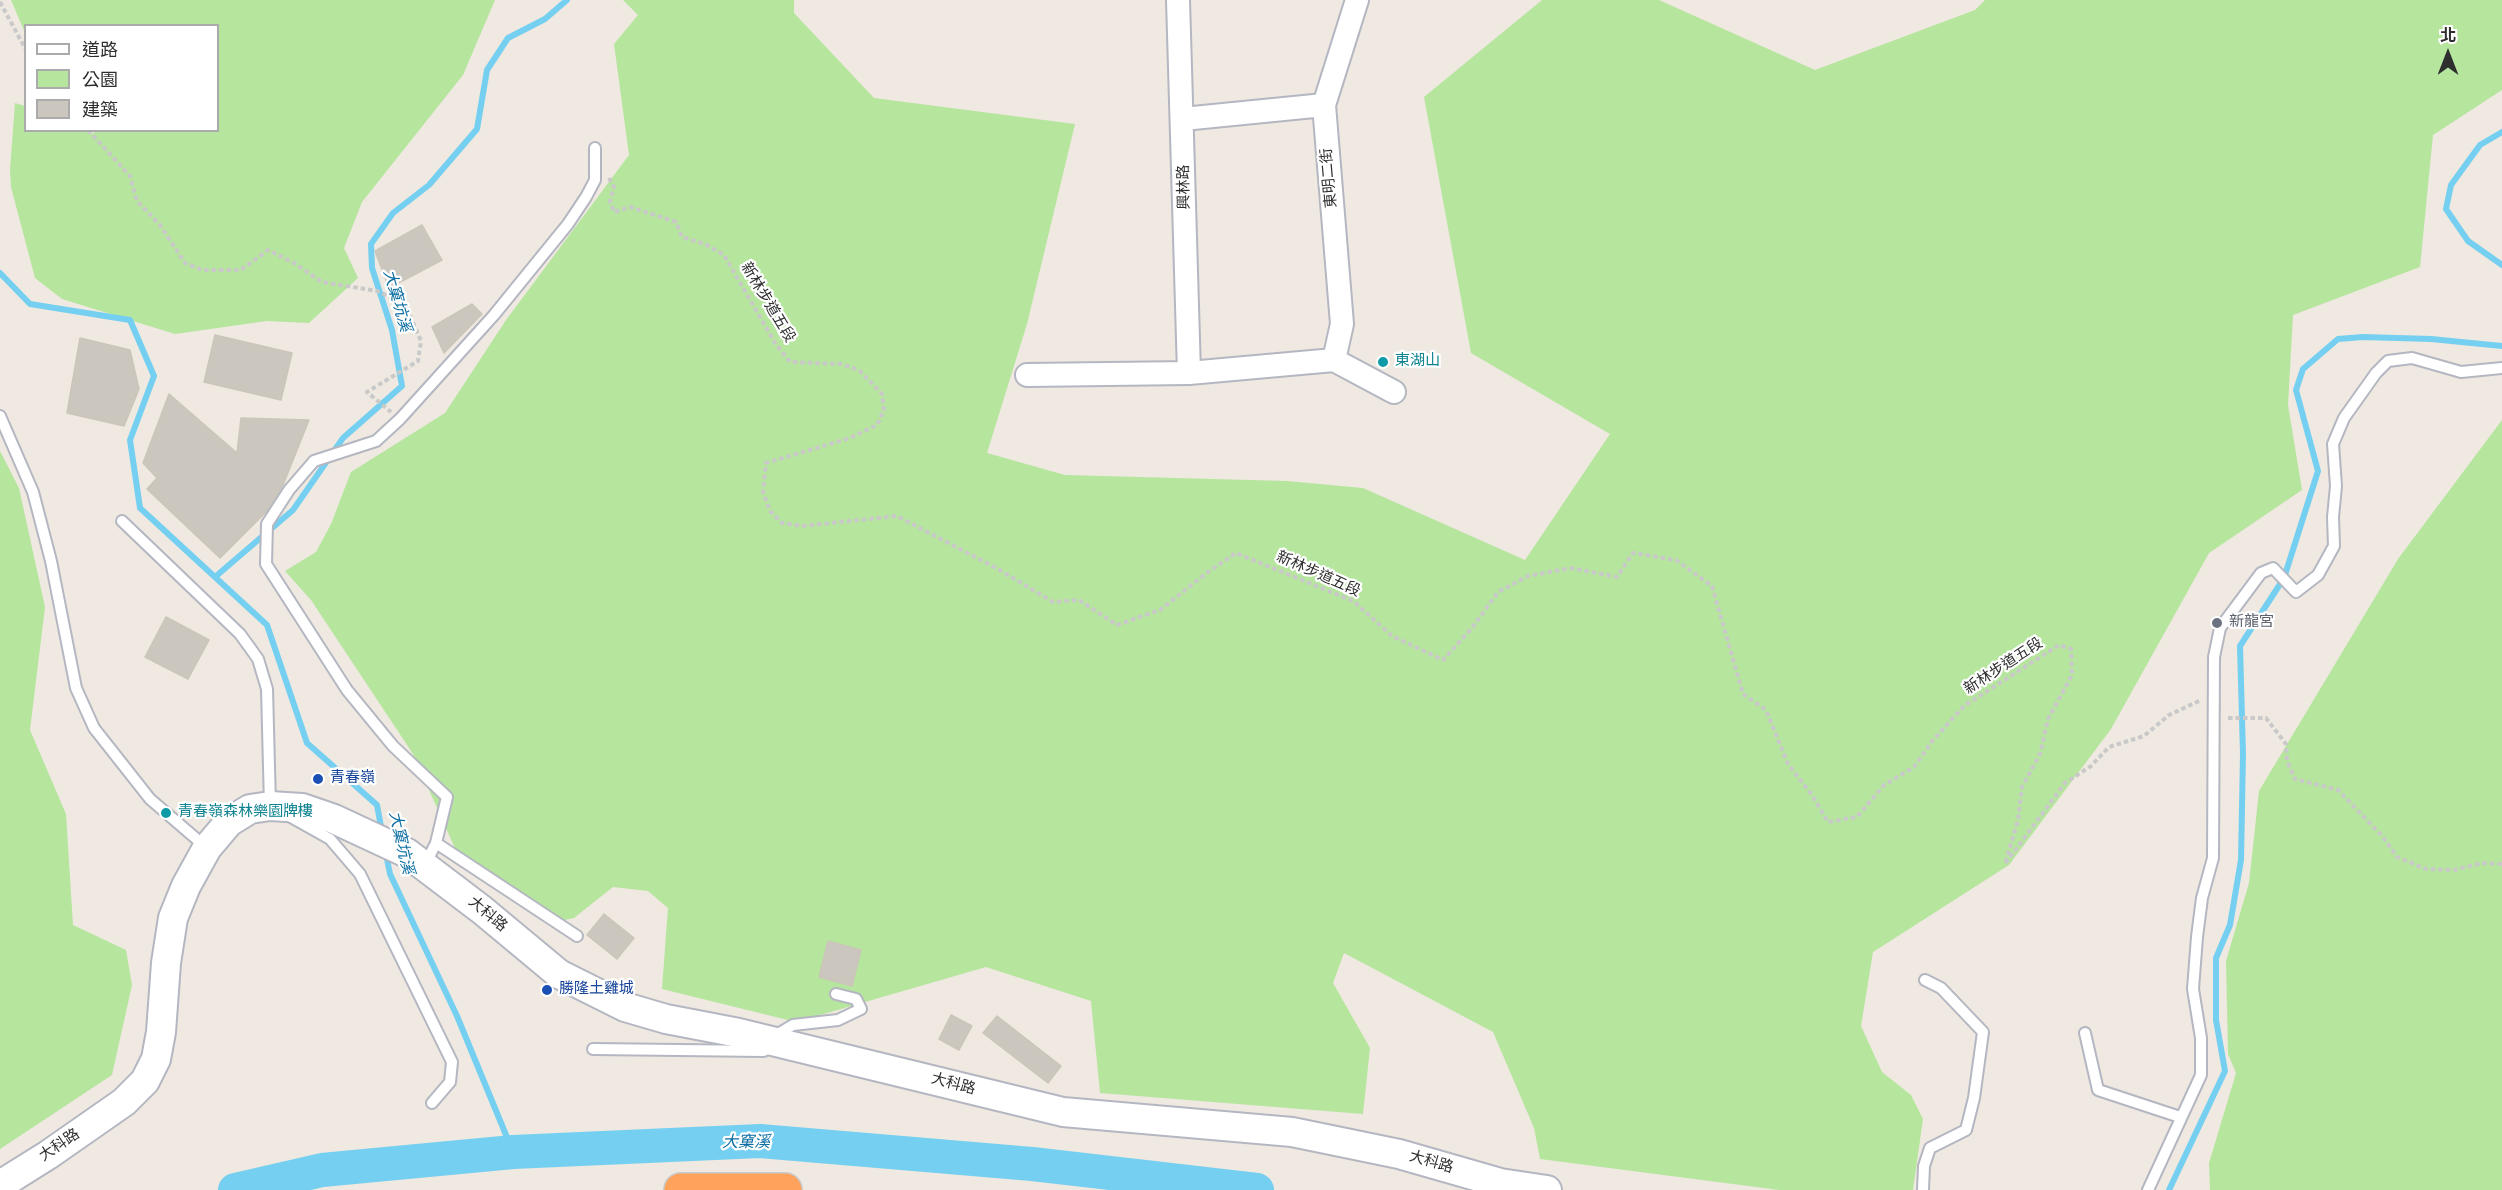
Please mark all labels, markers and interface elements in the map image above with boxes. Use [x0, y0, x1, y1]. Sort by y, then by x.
legend [24, 24, 219, 132]
north arrow [2418, 24, 2478, 84]
text: 北 [2440, 25, 2456, 47]
text: 道路 [82, 38, 118, 63]
text: 公園 [82, 68, 118, 93]
text: 建築 [82, 98, 118, 123]
street label: 東明二街 [1318, 147, 1342, 209]
street label: 興林路 [1176, 164, 1194, 210]
street label: 新林步道五段 [736, 260, 798, 346]
water label: 大窠坑溪 [378, 268, 414, 334]
place label: 東湖山 [1395, 353, 1440, 371]
marker: 東湖山 [1376, 355, 1390, 369]
street label: 新林步道五段 [1273, 548, 1363, 602]
place label: 新龍宮 [2229, 614, 2274, 632]
marker: 新龍宮 [2210, 616, 2224, 630]
street label: 新林步道五段 [1961, 635, 2047, 699]
place label: 青春嶺 [330, 770, 375, 788]
marker: 青春嶺 [311, 772, 325, 786]
place label: 青春嶺森林樂園牌樓 [178, 804, 313, 822]
marker: 青春嶺森林樂園牌樓 [159, 806, 173, 820]
water label: 大窠坑溪 [383, 810, 417, 876]
street label: 大科路 [464, 894, 510, 936]
place label: 勝隆土雞城 [559, 981, 634, 999]
marker: 勝隆土雞城 [540, 983, 554, 997]
street label: 大科路 [929, 1070, 977, 1100]
street label: 大科路 [36, 1126, 84, 1166]
water label: 大窠溪 [722, 1133, 770, 1153]
street label: 大科路 [1407, 1148, 1455, 1178]

